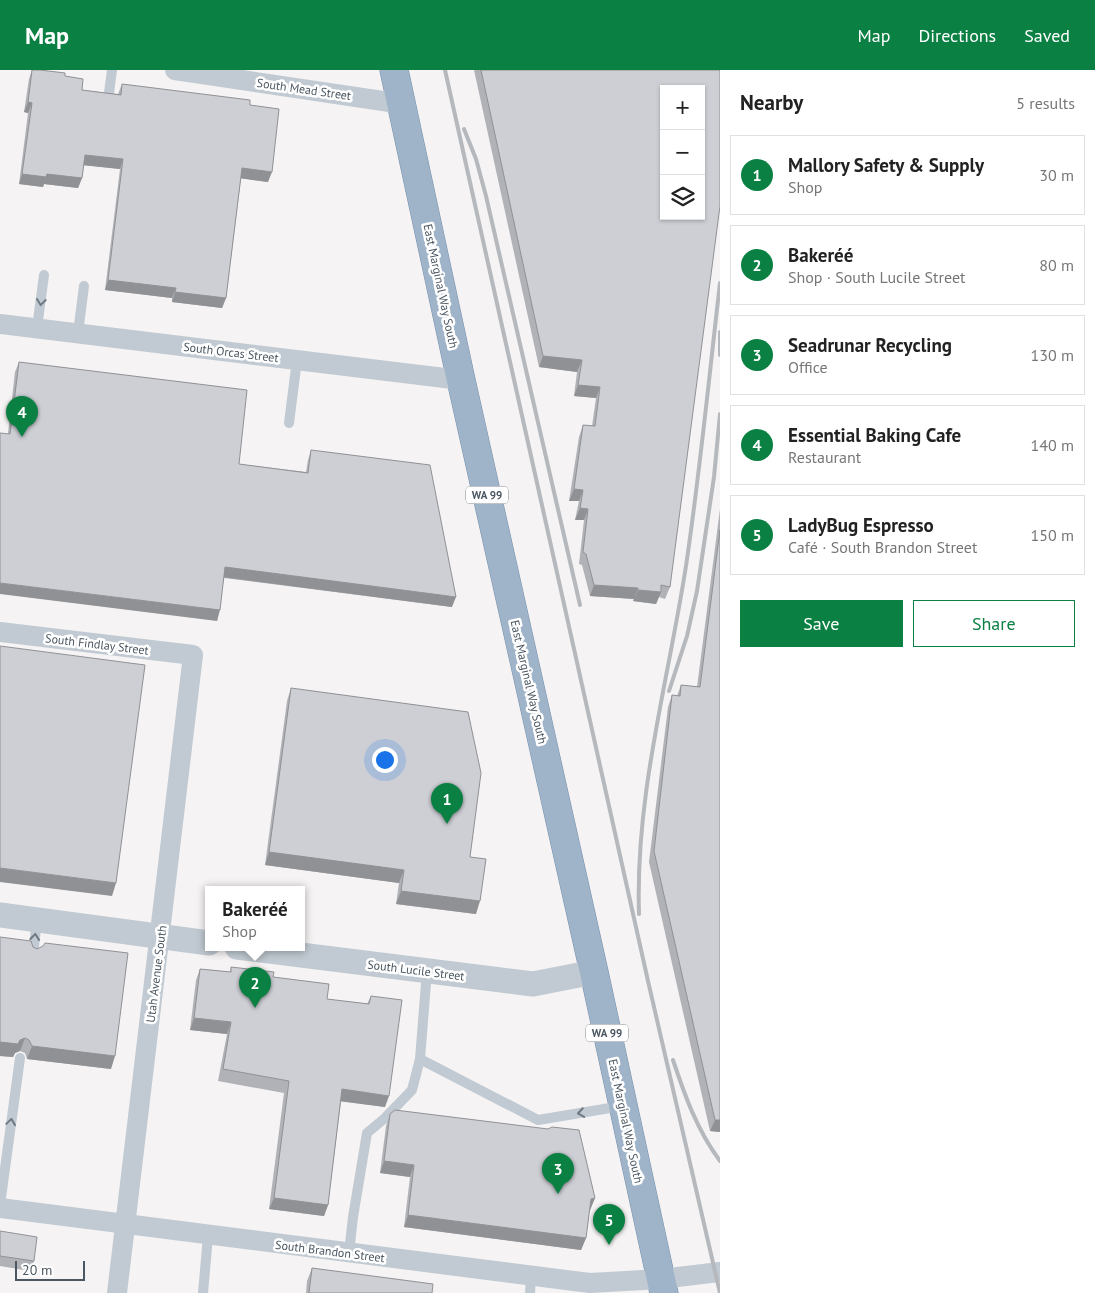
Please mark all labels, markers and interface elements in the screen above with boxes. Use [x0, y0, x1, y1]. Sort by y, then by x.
text: Map [25, 20, 69, 51]
text: Map [858, 24, 890, 47]
text: Directions [918, 24, 996, 47]
text: Saved [1024, 24, 1070, 47]
street label: South Mead Street [256, 75, 352, 103]
map controls [660, 85, 705, 220]
button: + [660, 85, 705, 130]
text: Nearby [740, 89, 803, 116]
text: 5 results [1016, 93, 1075, 113]
button: − [660, 130, 705, 175]
text: Mallory Safety & Supply [788, 153, 984, 177]
text: 1 [752, 165, 762, 185]
text: 30 m [1039, 165, 1074, 185]
button: layers [660, 175, 705, 220]
text: Shop [788, 177, 822, 197]
street label: East Marginal Way South [421, 223, 461, 349]
text: Bakeréé [788, 243, 853, 267]
text: 2 [752, 255, 762, 275]
text: 80 m [1039, 255, 1074, 275]
text: Shop · South Lucile Street [788, 267, 965, 287]
one-way arrow [36, 298, 47, 306]
text: Seadrunar Recycling [788, 333, 952, 357]
street label: South Orcas Street [183, 339, 279, 365]
text: 3 [752, 345, 762, 365]
text: 130 m [1031, 345, 1074, 365]
text: Office [788, 357, 828, 377]
pin: 4 [6, 396, 38, 437]
text: Essential Baking Cafe [788, 423, 961, 447]
text: 4 [752, 435, 762, 455]
text: 140 m [1031, 435, 1074, 455]
text: Restaurant [788, 447, 861, 467]
road number: WA 99 [466, 486, 508, 504]
text: LadyBug Espresso [788, 513, 934, 537]
text: 5 [752, 525, 762, 545]
text: 150 m [1031, 525, 1074, 545]
text: Café · South Brandon Street [788, 537, 977, 557]
button: Save [740, 600, 903, 647]
button: Share [913, 600, 1075, 647]
street label: East Marginal Way South [507, 619, 551, 745]
street label: South Findlay Street [44, 630, 150, 658]
your location [372, 747, 398, 773]
pin: 1 [431, 783, 463, 824]
popup [205, 886, 305, 951]
text: Bakeréé [222, 897, 288, 921]
text: Shop [222, 921, 257, 941]
street label: Utah Avenue South [143, 925, 169, 1023]
one-way arrow [29, 933, 40, 941]
street label: South Lucile Street [367, 957, 465, 983]
pin: 2 [239, 967, 271, 1008]
road number: WA 99 [586, 1024, 628, 1041]
street label: East Marginal Way South [606, 1058, 646, 1184]
one-way arrow [576, 1107, 584, 1118]
one-way arrow [5, 1117, 16, 1125]
pin: 3 [542, 1153, 574, 1194]
pin: 5 [593, 1204, 625, 1245]
street label: South Brandon Street [274, 1237, 386, 1265]
scale bar [15, 1258, 85, 1281]
text: 20 m [22, 1261, 52, 1279]

